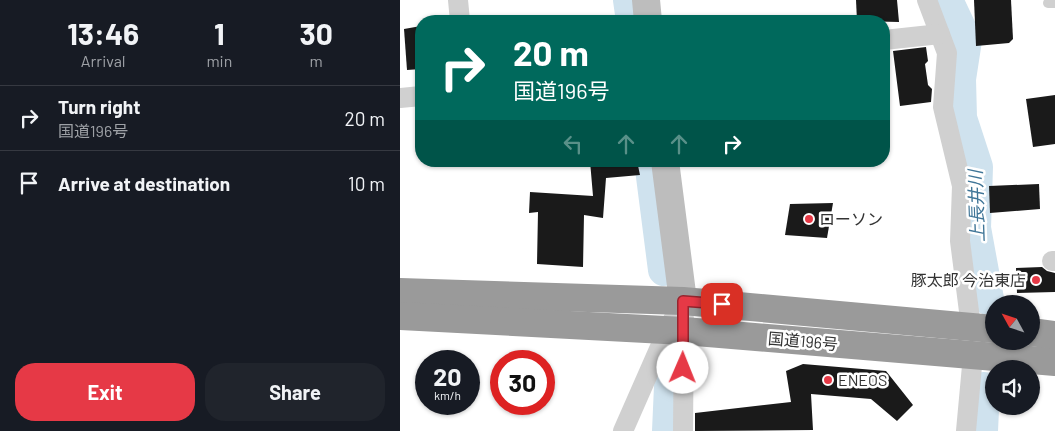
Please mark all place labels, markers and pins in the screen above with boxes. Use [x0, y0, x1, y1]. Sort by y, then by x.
place label: ローソン [819, 209, 883, 228]
marker: ローソン [803, 213, 815, 225]
place label: 豚太郎 今治東店 [911, 270, 1026, 289]
marker: 豚太郎 今治東店 [1030, 274, 1042, 286]
pin [701, 283, 743, 325]
place label: ENEOS [838, 370, 887, 389]
marker: ENEOS [822, 374, 834, 386]

